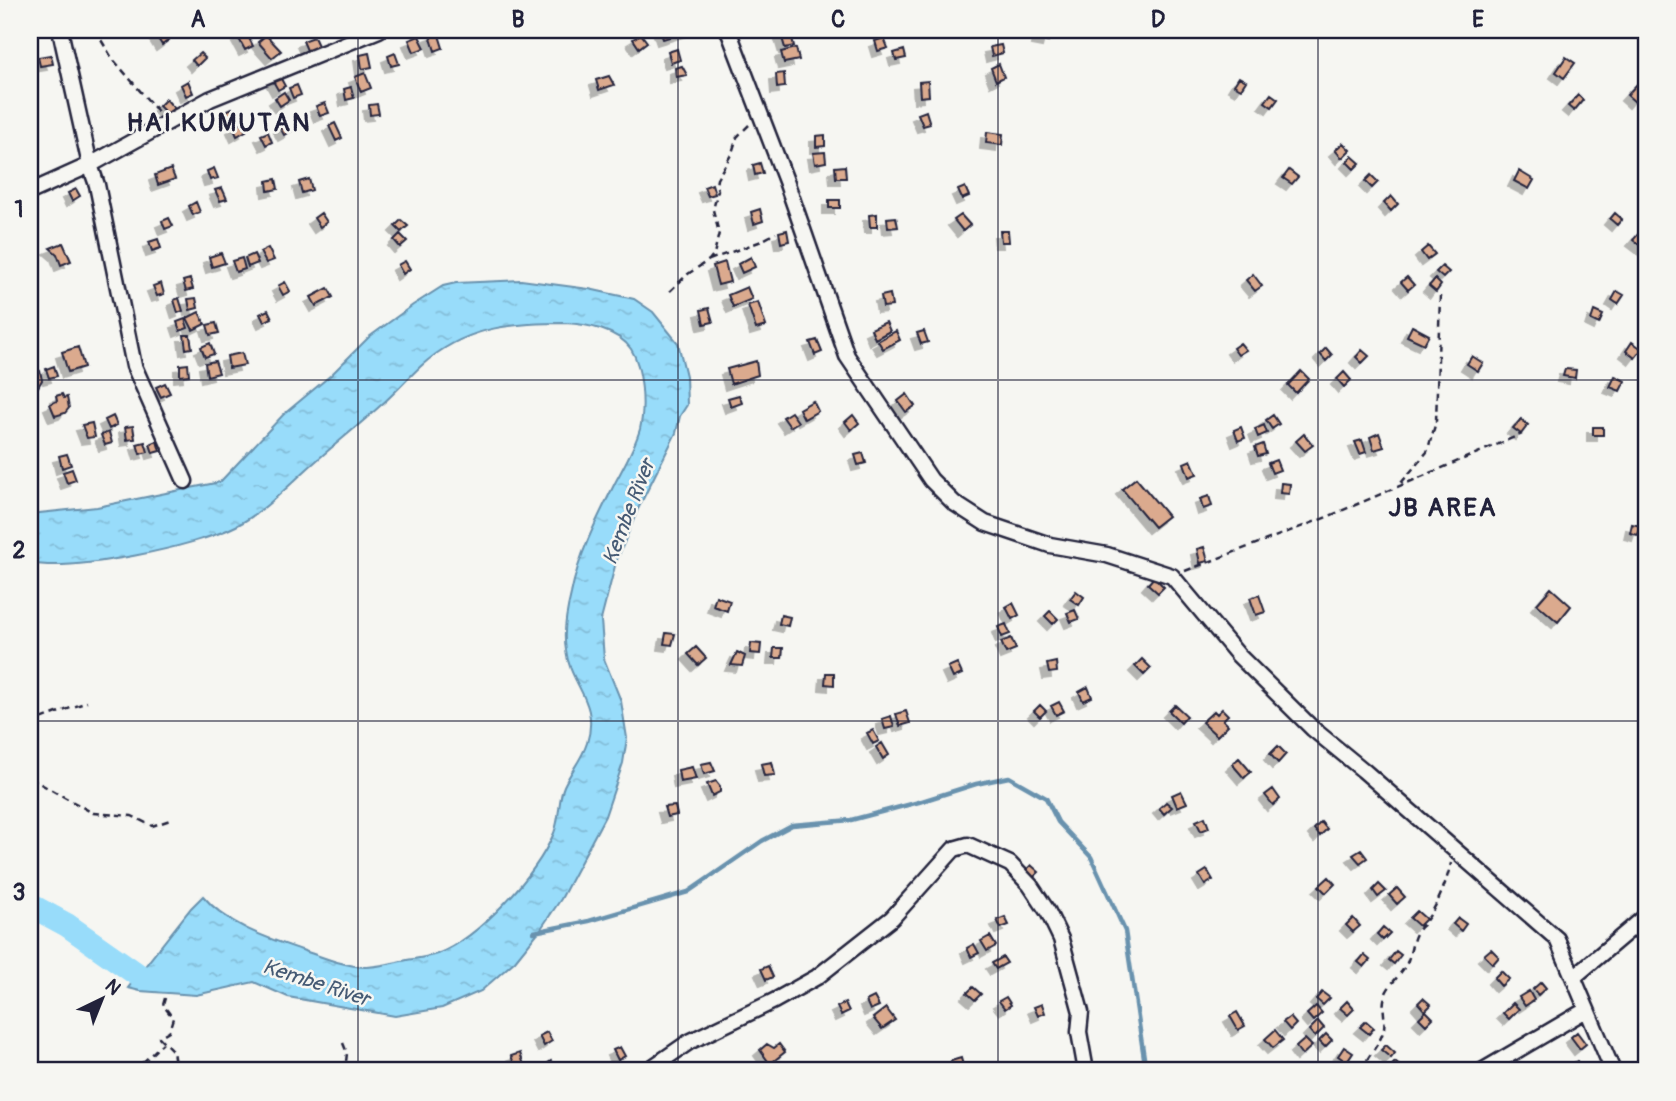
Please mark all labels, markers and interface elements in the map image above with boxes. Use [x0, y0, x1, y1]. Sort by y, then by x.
text: A [191, 5, 206, 34]
text: B [511, 5, 525, 34]
text: C [831, 5, 845, 34]
text: D [1151, 5, 1165, 34]
text: E [1472, 5, 1484, 34]
district label: HAI KUMUTAN [126, 107, 312, 139]
text: 1 [15, 195, 24, 224]
water label: Kembe River [597, 453, 662, 568]
district label: JB AREA [1388, 492, 1498, 524]
text: 2 [13, 536, 26, 565]
text: 3 [13, 878, 25, 907]
water label: Kembe River [259, 953, 375, 1014]
north arrow [66, 964, 136, 1034]
text: N [100, 974, 126, 1001]

